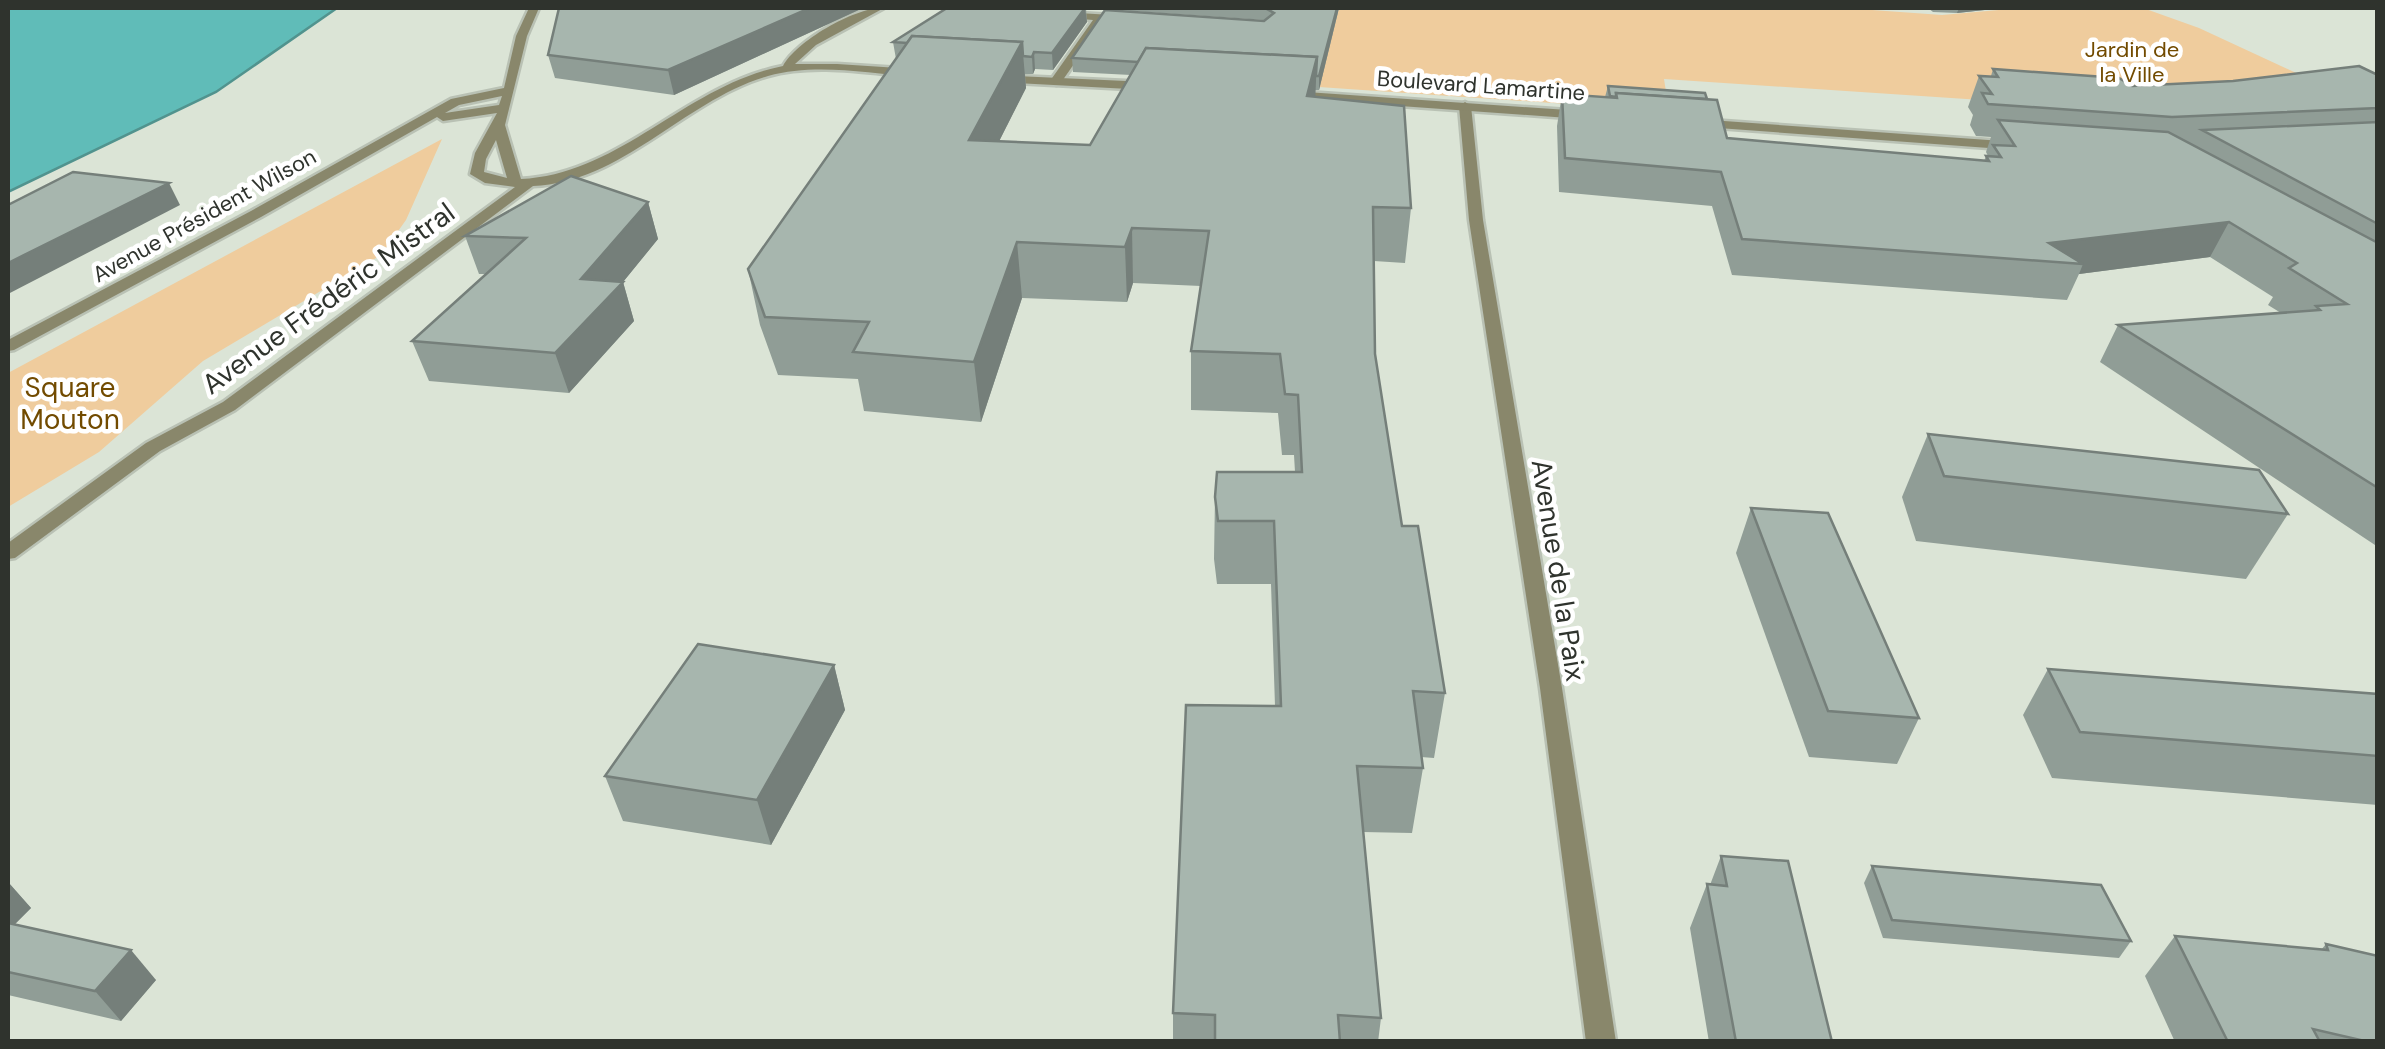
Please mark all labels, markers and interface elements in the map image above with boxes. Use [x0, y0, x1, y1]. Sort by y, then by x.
park label: Jardin de la Ville [2085, 35, 2179, 89]
street label: Boulevard Lamartine [1376, 64, 1586, 107]
street label: Avenue Président Wilson [87, 142, 321, 289]
street label: Avenue Frédéric Mistral [195, 194, 462, 403]
park label: Square Mouton [20, 369, 120, 438]
street label: Avenue de la Paix [1523, 457, 1594, 684]

